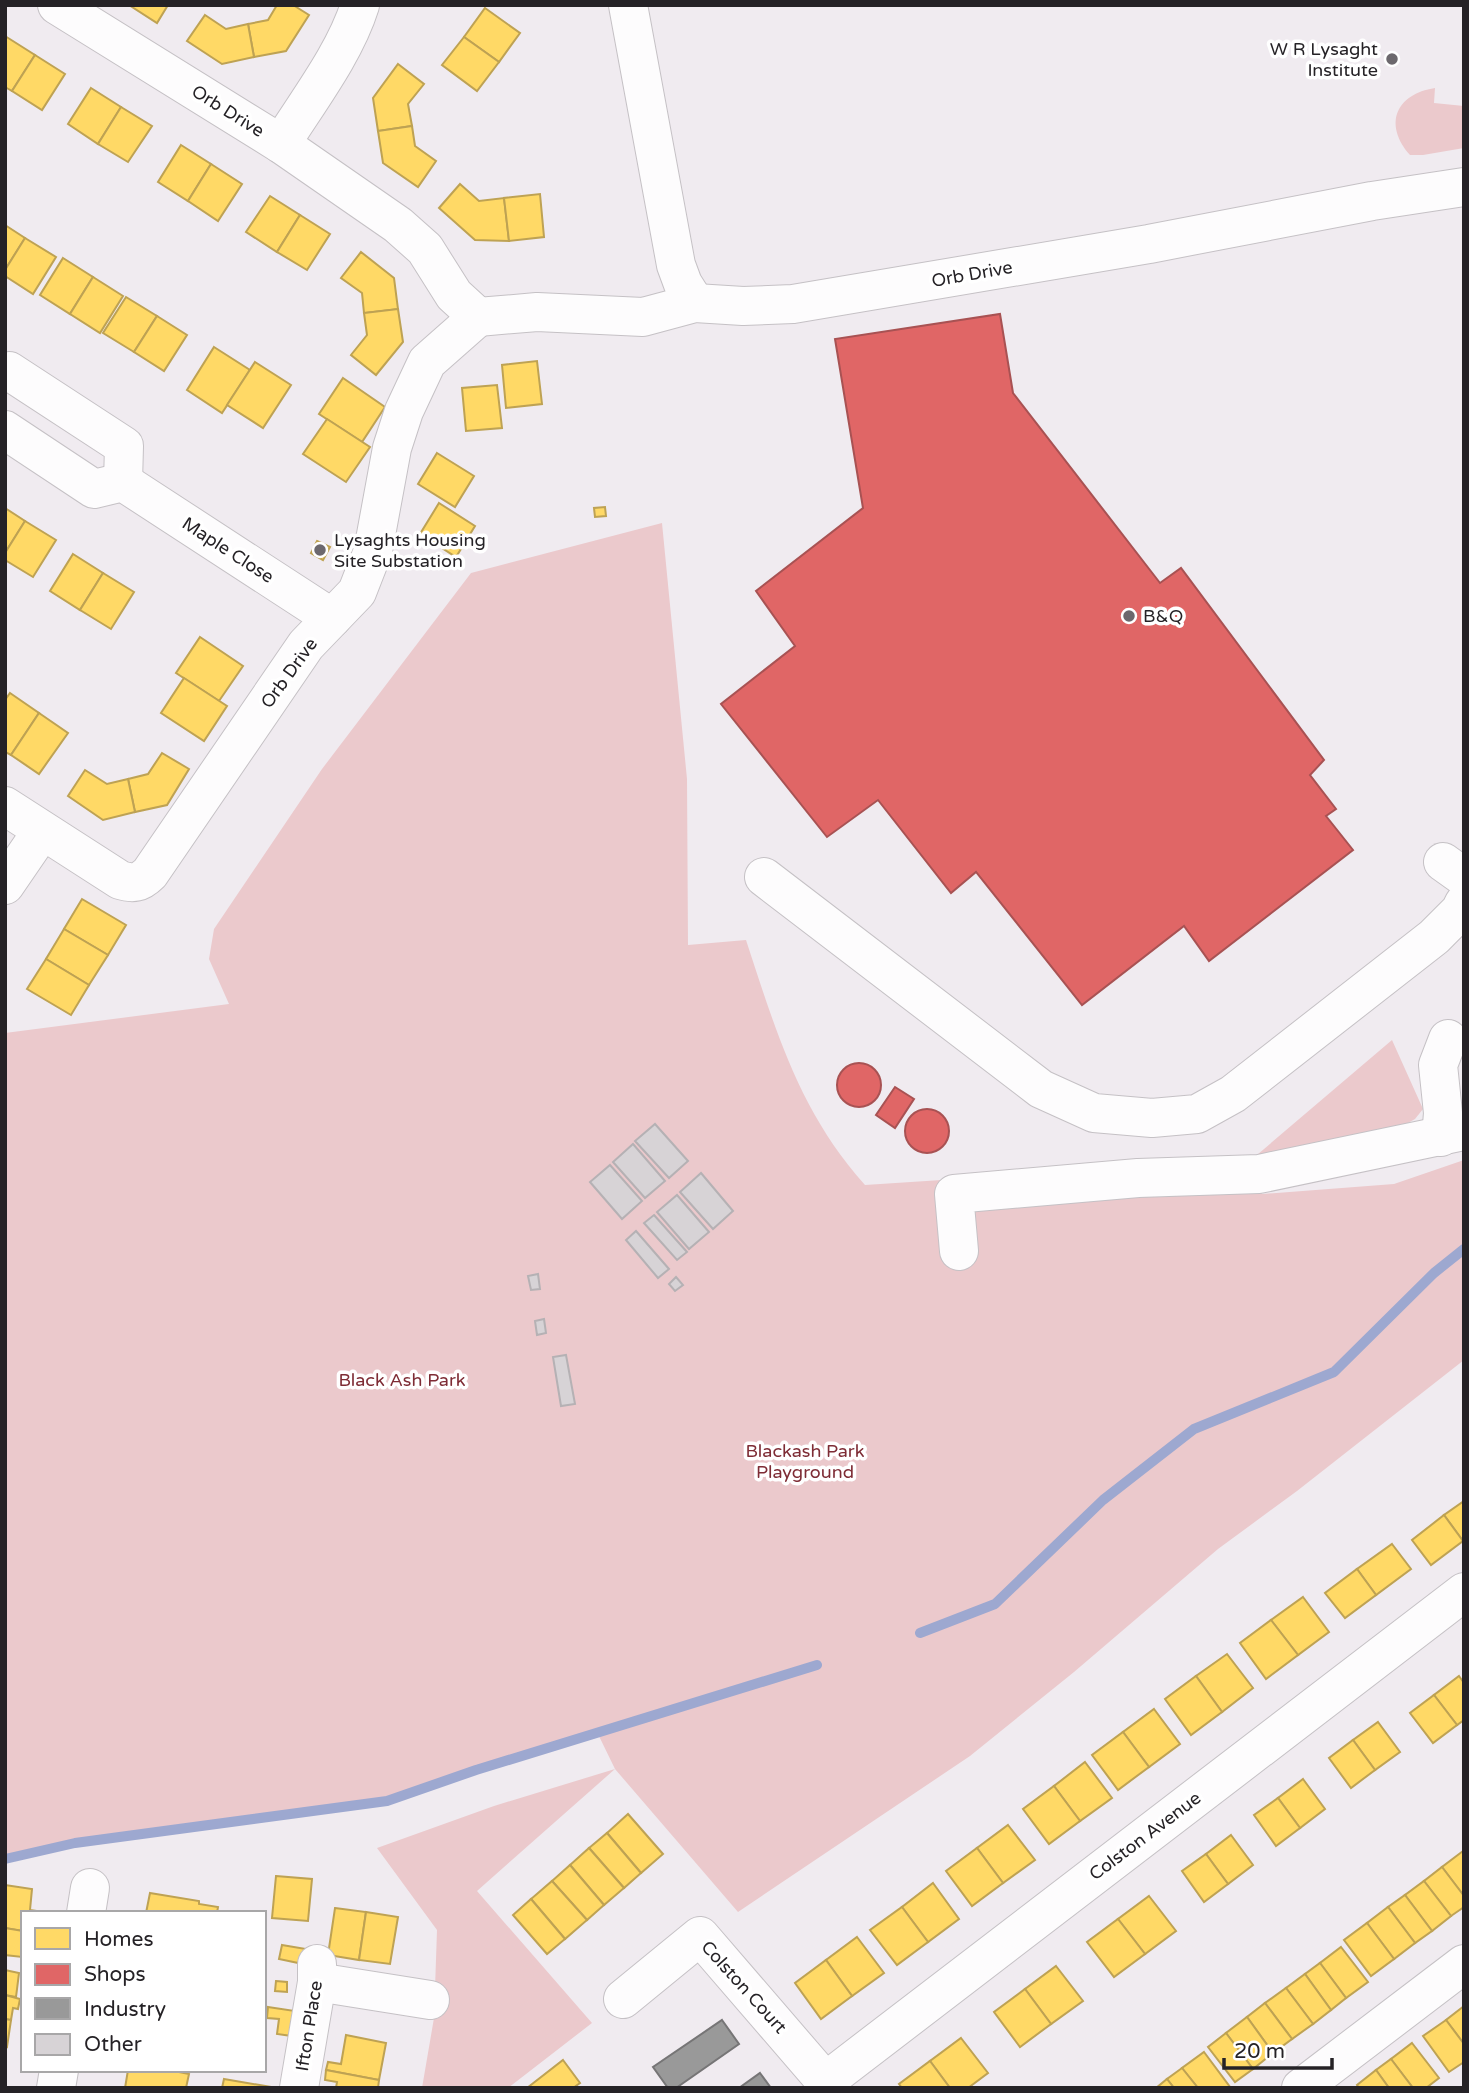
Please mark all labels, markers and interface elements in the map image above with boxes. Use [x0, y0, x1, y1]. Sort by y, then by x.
place label: W R Lysaght Institute [1270, 38, 1378, 81]
marker: W R Lysaght Institute [1384, 51, 1400, 67]
street label: Orb Drive [188, 80, 268, 142]
street label: Orb Drive [930, 256, 1014, 292]
street label: Maple Close [178, 512, 278, 588]
place label: Lysaghts Housing Site Substation [334, 529, 486, 572]
marker: Lysaghts Housing Site Substation [312, 542, 328, 558]
place label: B&Q [1143, 605, 1183, 627]
marker: B&Q [1121, 608, 1137, 624]
street label: Orb Drive [256, 633, 322, 713]
park label: Black Ash Park [338, 1369, 466, 1391]
park label: Blackash Park Playground [745, 1440, 865, 1483]
street label: Colston Avenue [1085, 1787, 1205, 1885]
legend [21, 1911, 266, 2072]
text: Homes [84, 1927, 154, 1952]
street label: Colston Court [697, 1936, 792, 2038]
text: Shops [84, 1962, 146, 1987]
street label: Ifton Place [291, 1979, 327, 2073]
text: Industry [84, 1997, 166, 2022]
scale bar [1224, 2026, 1332, 2070]
text: Other [84, 2032, 142, 2057]
text: 20 m [1234, 2039, 1285, 2064]

